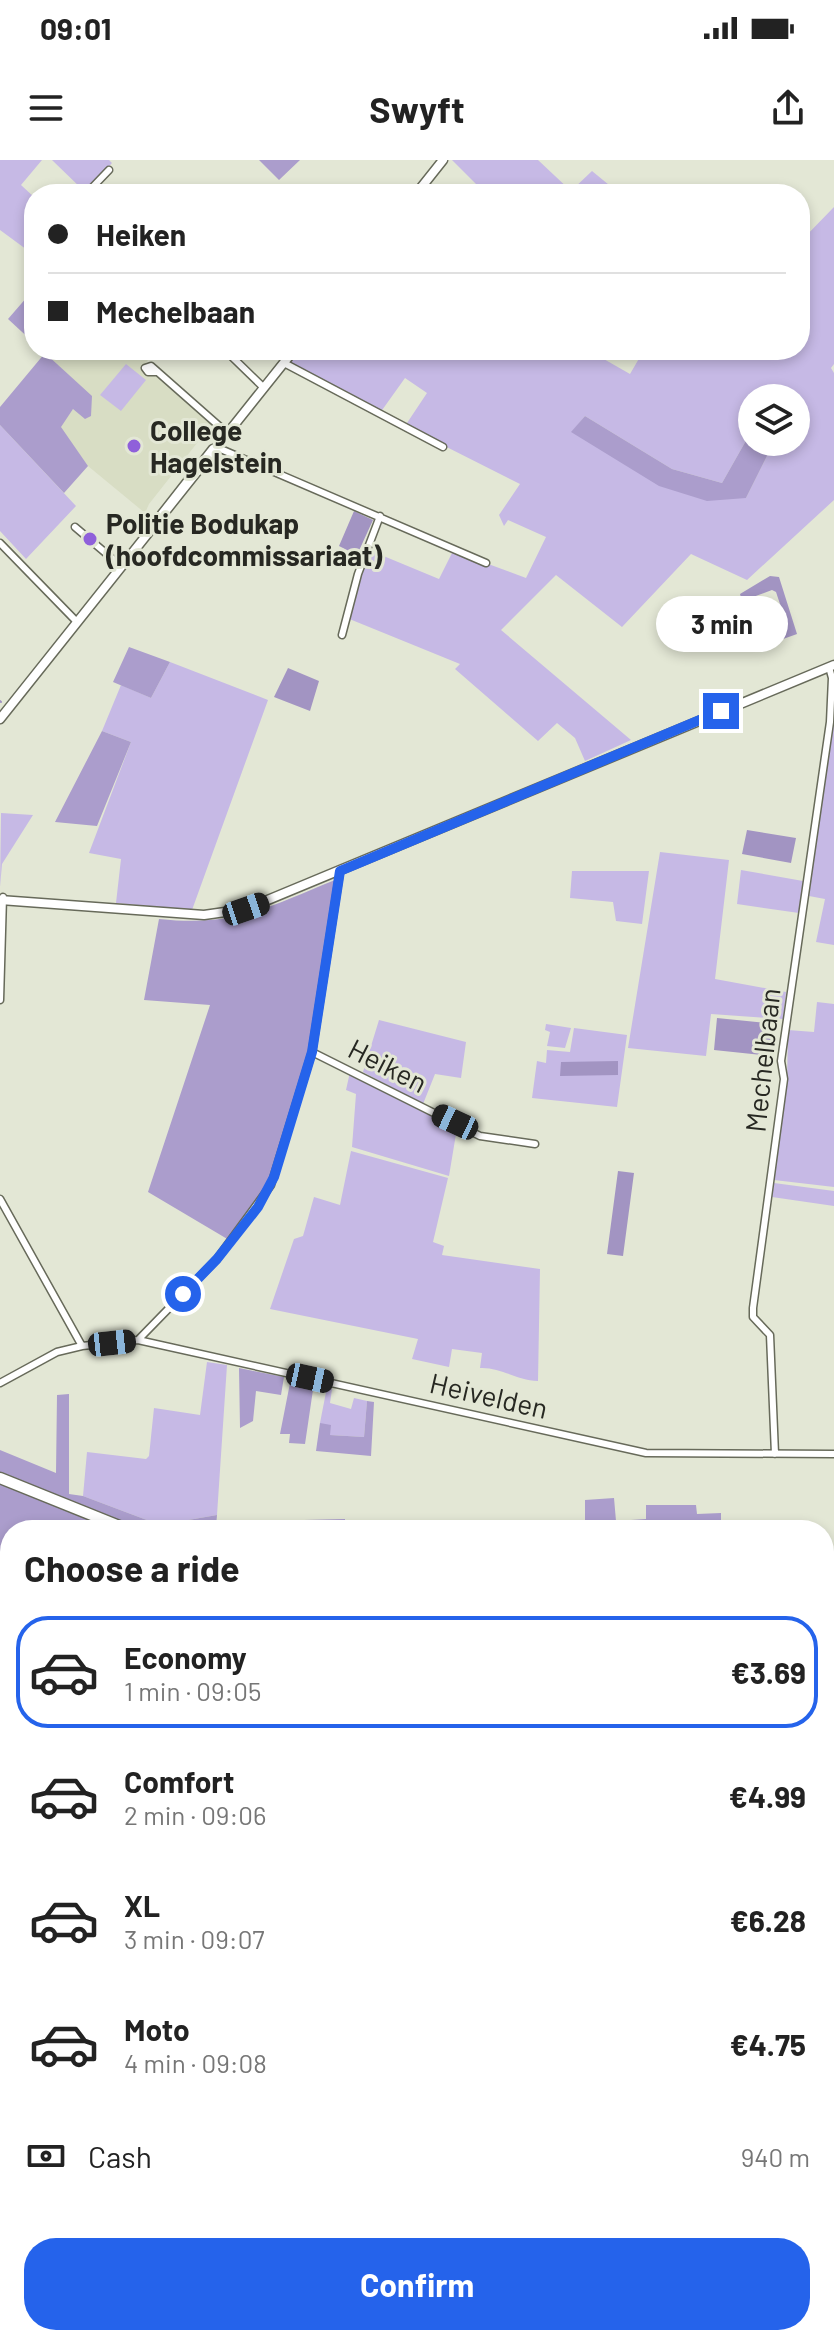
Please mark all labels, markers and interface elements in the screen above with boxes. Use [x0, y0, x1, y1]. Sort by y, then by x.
text: 09:01 [40, 10, 111, 46]
icon: menu [24, 86, 68, 130]
icon: share [766, 86, 810, 130]
text: Swyft [369, 87, 465, 130]
text: Heiken [96, 216, 186, 252]
text: Mechelbaan [96, 293, 255, 329]
map controls [738, 384, 810, 456]
button: layers [738, 384, 810, 456]
place label: College Hagelstein [150, 413, 282, 479]
marker: College Hagelstein [125, 437, 143, 455]
place label: Politie Bodukap (hoofdcommissariaat) [105, 506, 382, 572]
marker: Politie Bodukap (hoofdcommissariaat) [81, 530, 99, 548]
callout: 3 min [655, 595, 787, 651]
text: 3 min [691, 608, 753, 639]
route end [703, 693, 739, 729]
car [219, 890, 273, 928]
street label: Mechelbaan [738, 986, 786, 1134]
street label: Heiken [343, 1031, 433, 1099]
car [428, 1101, 482, 1143]
route start [165, 1276, 201, 1312]
car [87, 1329, 137, 1357]
car [284, 1361, 336, 1395]
street label: Heivelden [427, 1365, 551, 1425]
text: Choose a ride [24, 1546, 240, 1589]
icon: car [28, 1636, 100, 1708]
text: Economy [124, 1639, 247, 1675]
text: €3.69 [731, 1654, 806, 1690]
text: 1 min · 09:05 [124, 1675, 261, 1706]
icon: car [28, 1760, 100, 1832]
text: Comfort [124, 1763, 234, 1799]
text: €4.99 [729, 1778, 806, 1814]
text: 2 min · 09:06 [124, 1799, 266, 1830]
icon: car [28, 1884, 100, 1956]
text: XL [124, 1887, 160, 1923]
text: €6.28 [730, 1902, 806, 1938]
text: 3 min · 09:07 [124, 1923, 265, 1954]
icon: car [28, 2008, 100, 2080]
text: Moto [124, 2011, 190, 2047]
text: €4.75 [730, 2026, 806, 2062]
text: 4 min · 09:08 [124, 2047, 267, 2078]
icon: cash [24, 2134, 68, 2178]
text: Cash [88, 2138, 152, 2174]
text: 940 m [741, 2141, 810, 2172]
button: Confirm [24, 2238, 810, 2330]

